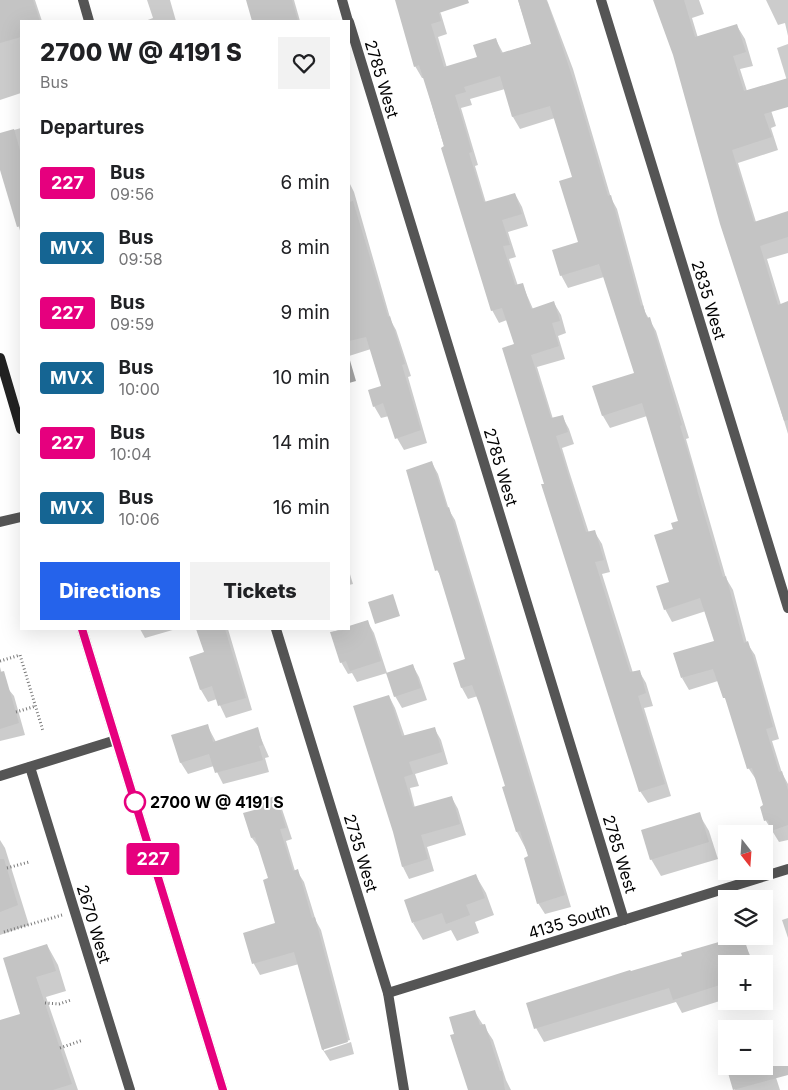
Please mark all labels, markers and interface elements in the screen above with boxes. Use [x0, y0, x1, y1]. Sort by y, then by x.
button: heart [278, 37, 330, 89]
text: 2700 W @ 4191 S [40, 38, 242, 67]
street label: 2785 West [361, 38, 403, 120]
text: Bus [40, 72, 68, 92]
text: Departures [40, 116, 144, 139]
text: Bus [110, 161, 145, 184]
text: 6 min [280, 171, 330, 194]
text: 227 [51, 172, 84, 193]
text: 09:56 [110, 184, 154, 204]
text: Bus [119, 226, 154, 249]
text: 8 min [280, 236, 330, 259]
text: MVX [50, 237, 94, 258]
text: 09:58 [119, 249, 163, 269]
street label: 2835 West [687, 258, 731, 342]
text: Bus [110, 291, 145, 314]
text: 9 min [280, 301, 330, 324]
text: 227 [51, 302, 84, 323]
text: 09:59 [110, 314, 154, 334]
text: Bus [119, 356, 154, 379]
text: 10 min [272, 366, 330, 389]
text: MVX [50, 367, 94, 388]
text: 10:00 [119, 379, 160, 399]
text: Bus [110, 421, 145, 444]
street label: 2785 West [480, 426, 522, 508]
text: 14 min [272, 431, 330, 454]
text: 227 [51, 432, 84, 453]
text: 10:04 [110, 444, 152, 464]
text: Bus [119, 486, 154, 509]
text: 16 min [273, 496, 330, 519]
text: MVX [50, 497, 94, 518]
text: 10:06 [119, 509, 160, 529]
button: Directions [40, 562, 180, 620]
button: Tickets [190, 562, 330, 620]
marker: 2700 W @ 4191 S [124, 791, 146, 813]
place label: 2700 W @ 4191 S [150, 792, 284, 812]
street label: 2735 West [340, 812, 382, 894]
street label: 2785 West [599, 813, 641, 895]
north arrow [718, 825, 772, 880]
map controls [718, 825, 773, 1075]
line badge: 227 [124, 843, 182, 875]
text: 227 [136, 848, 170, 869]
street label: 2670 West [73, 882, 115, 966]
button: layers [718, 890, 773, 945]
street label: 4135 South [526, 899, 612, 943]
button: + [718, 955, 773, 1010]
button: − [718, 1020, 773, 1075]

